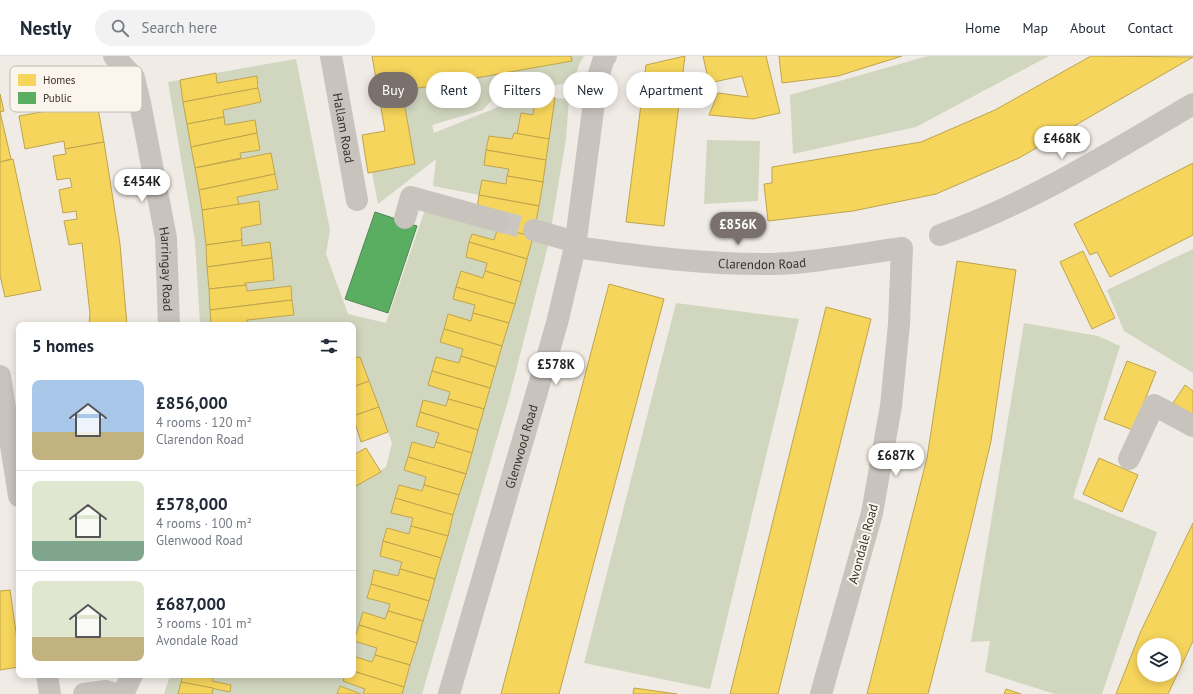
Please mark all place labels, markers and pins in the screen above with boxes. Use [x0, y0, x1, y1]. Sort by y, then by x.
pin: £468K [1034, 126, 1090, 160]
pin: £454K [114, 169, 170, 203]
pin: £856K [710, 212, 766, 246]
pin: £578K [528, 352, 584, 386]
pin: £687K [868, 443, 924, 477]

